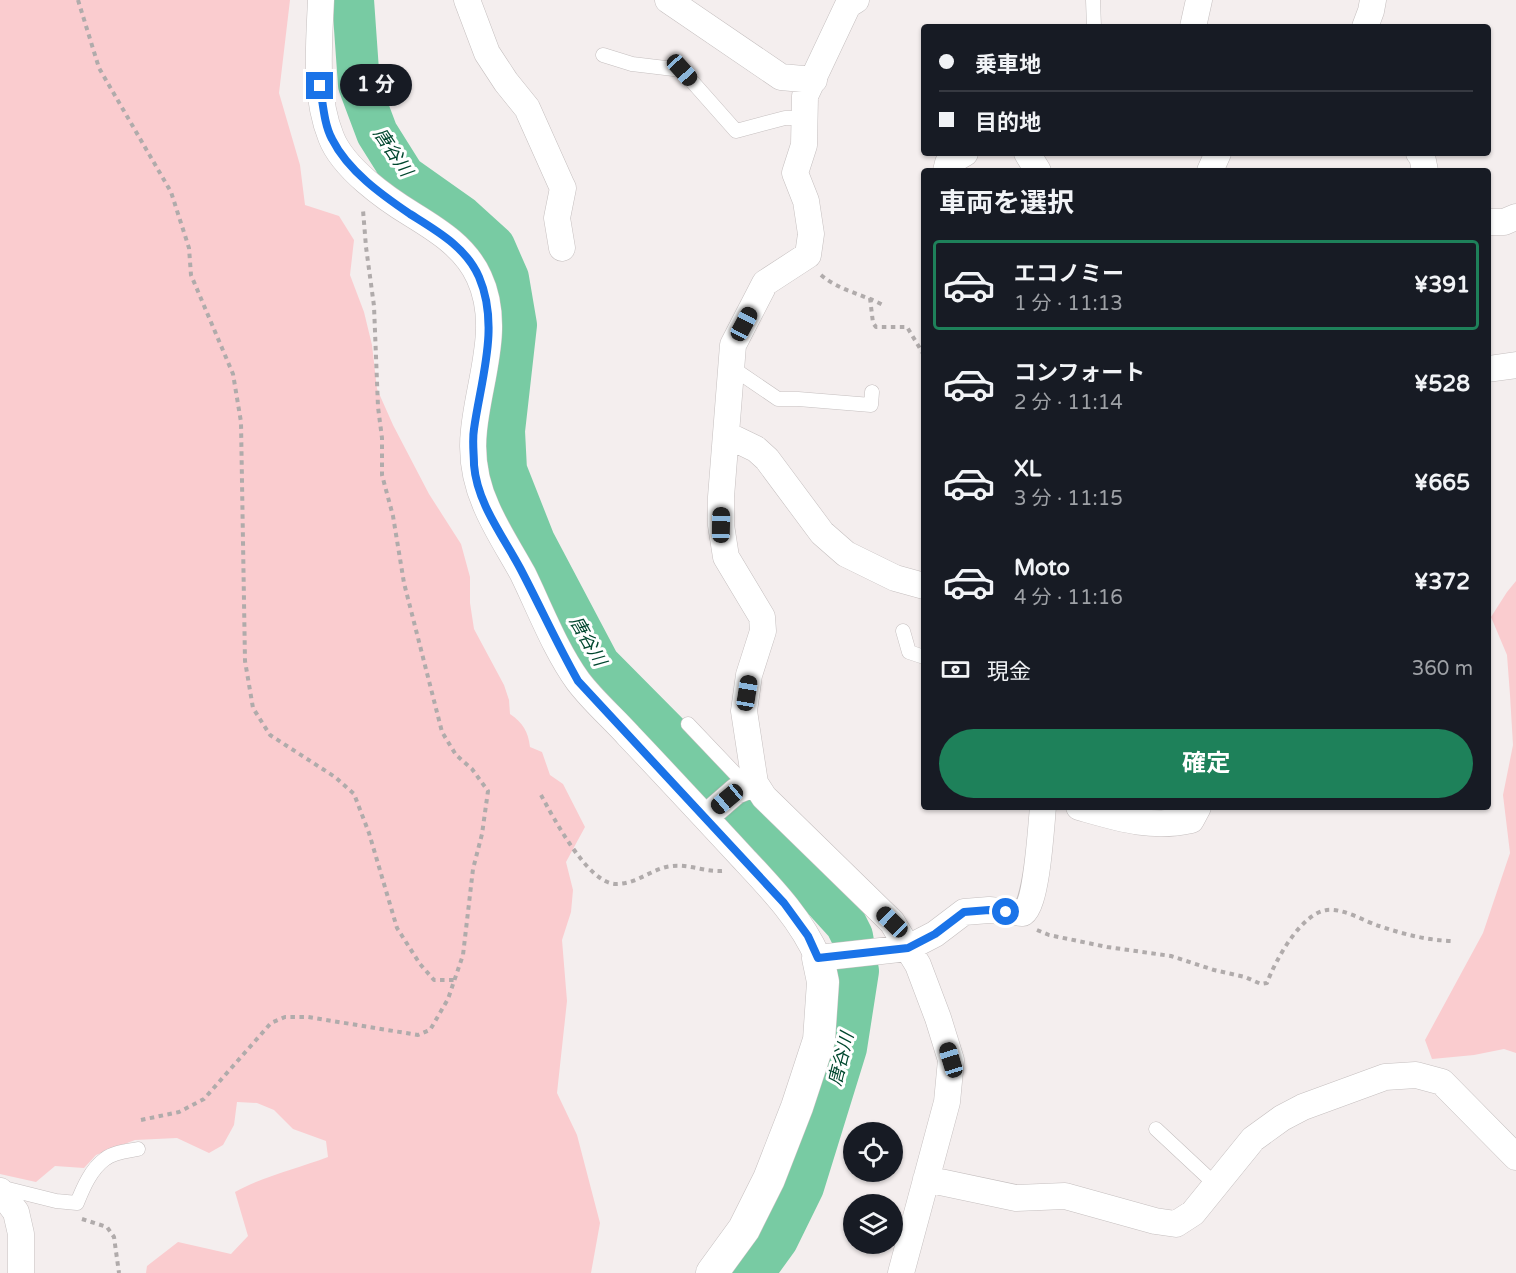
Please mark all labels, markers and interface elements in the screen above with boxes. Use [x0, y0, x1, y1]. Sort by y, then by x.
car [663, 51, 701, 89]
text: 乗車地 [975, 52, 1041, 78]
callout: 1 分 [341, 65, 413, 107]
route end [306, 72, 333, 99]
text: 1 分 [357, 73, 395, 97]
text: 目的地 [975, 110, 1041, 136]
water label: 唐谷川 [369, 123, 418, 182]
text: 車両を選択 [939, 187, 1074, 220]
icon: car [942, 258, 996, 312]
text: エコノミー [1014, 261, 1124, 287]
text: ¥391 [1414, 272, 1470, 298]
text: 1 分 · 11:13 [1014, 292, 1123, 316]
car [728, 304, 760, 344]
icon: car [942, 357, 996, 411]
text: コンフォート [1014, 360, 1145, 386]
text: ¥528 [1414, 371, 1470, 397]
text: 2 分 · 11:14 [1014, 391, 1123, 415]
icon: car [942, 456, 996, 510]
text: XL [1014, 456, 1041, 482]
text: ¥665 [1414, 470, 1470, 496]
text: 3 分 · 11:15 [1014, 487, 1123, 511]
car [712, 507, 730, 543]
icon: car [942, 555, 996, 609]
text: Moto [1014, 555, 1070, 581]
text: ¥372 [1414, 569, 1470, 595]
text: 4 分 · 11:16 [1014, 586, 1123, 610]
water label: 唐谷川 [565, 612, 612, 672]
icon: cash [939, 653, 972, 686]
text: 360 m [1412, 657, 1473, 681]
text: 現金 [987, 659, 1031, 685]
car [735, 674, 759, 712]
button: 確定 [939, 729, 1473, 798]
car [707, 781, 747, 817]
route start [992, 898, 1019, 925]
car [873, 903, 911, 941]
water label: 唐谷川 [824, 1028, 859, 1088]
car [937, 1040, 965, 1080]
map controls [843, 1122, 903, 1254]
button: locate [843, 1122, 903, 1182]
button: layers [843, 1194, 903, 1254]

